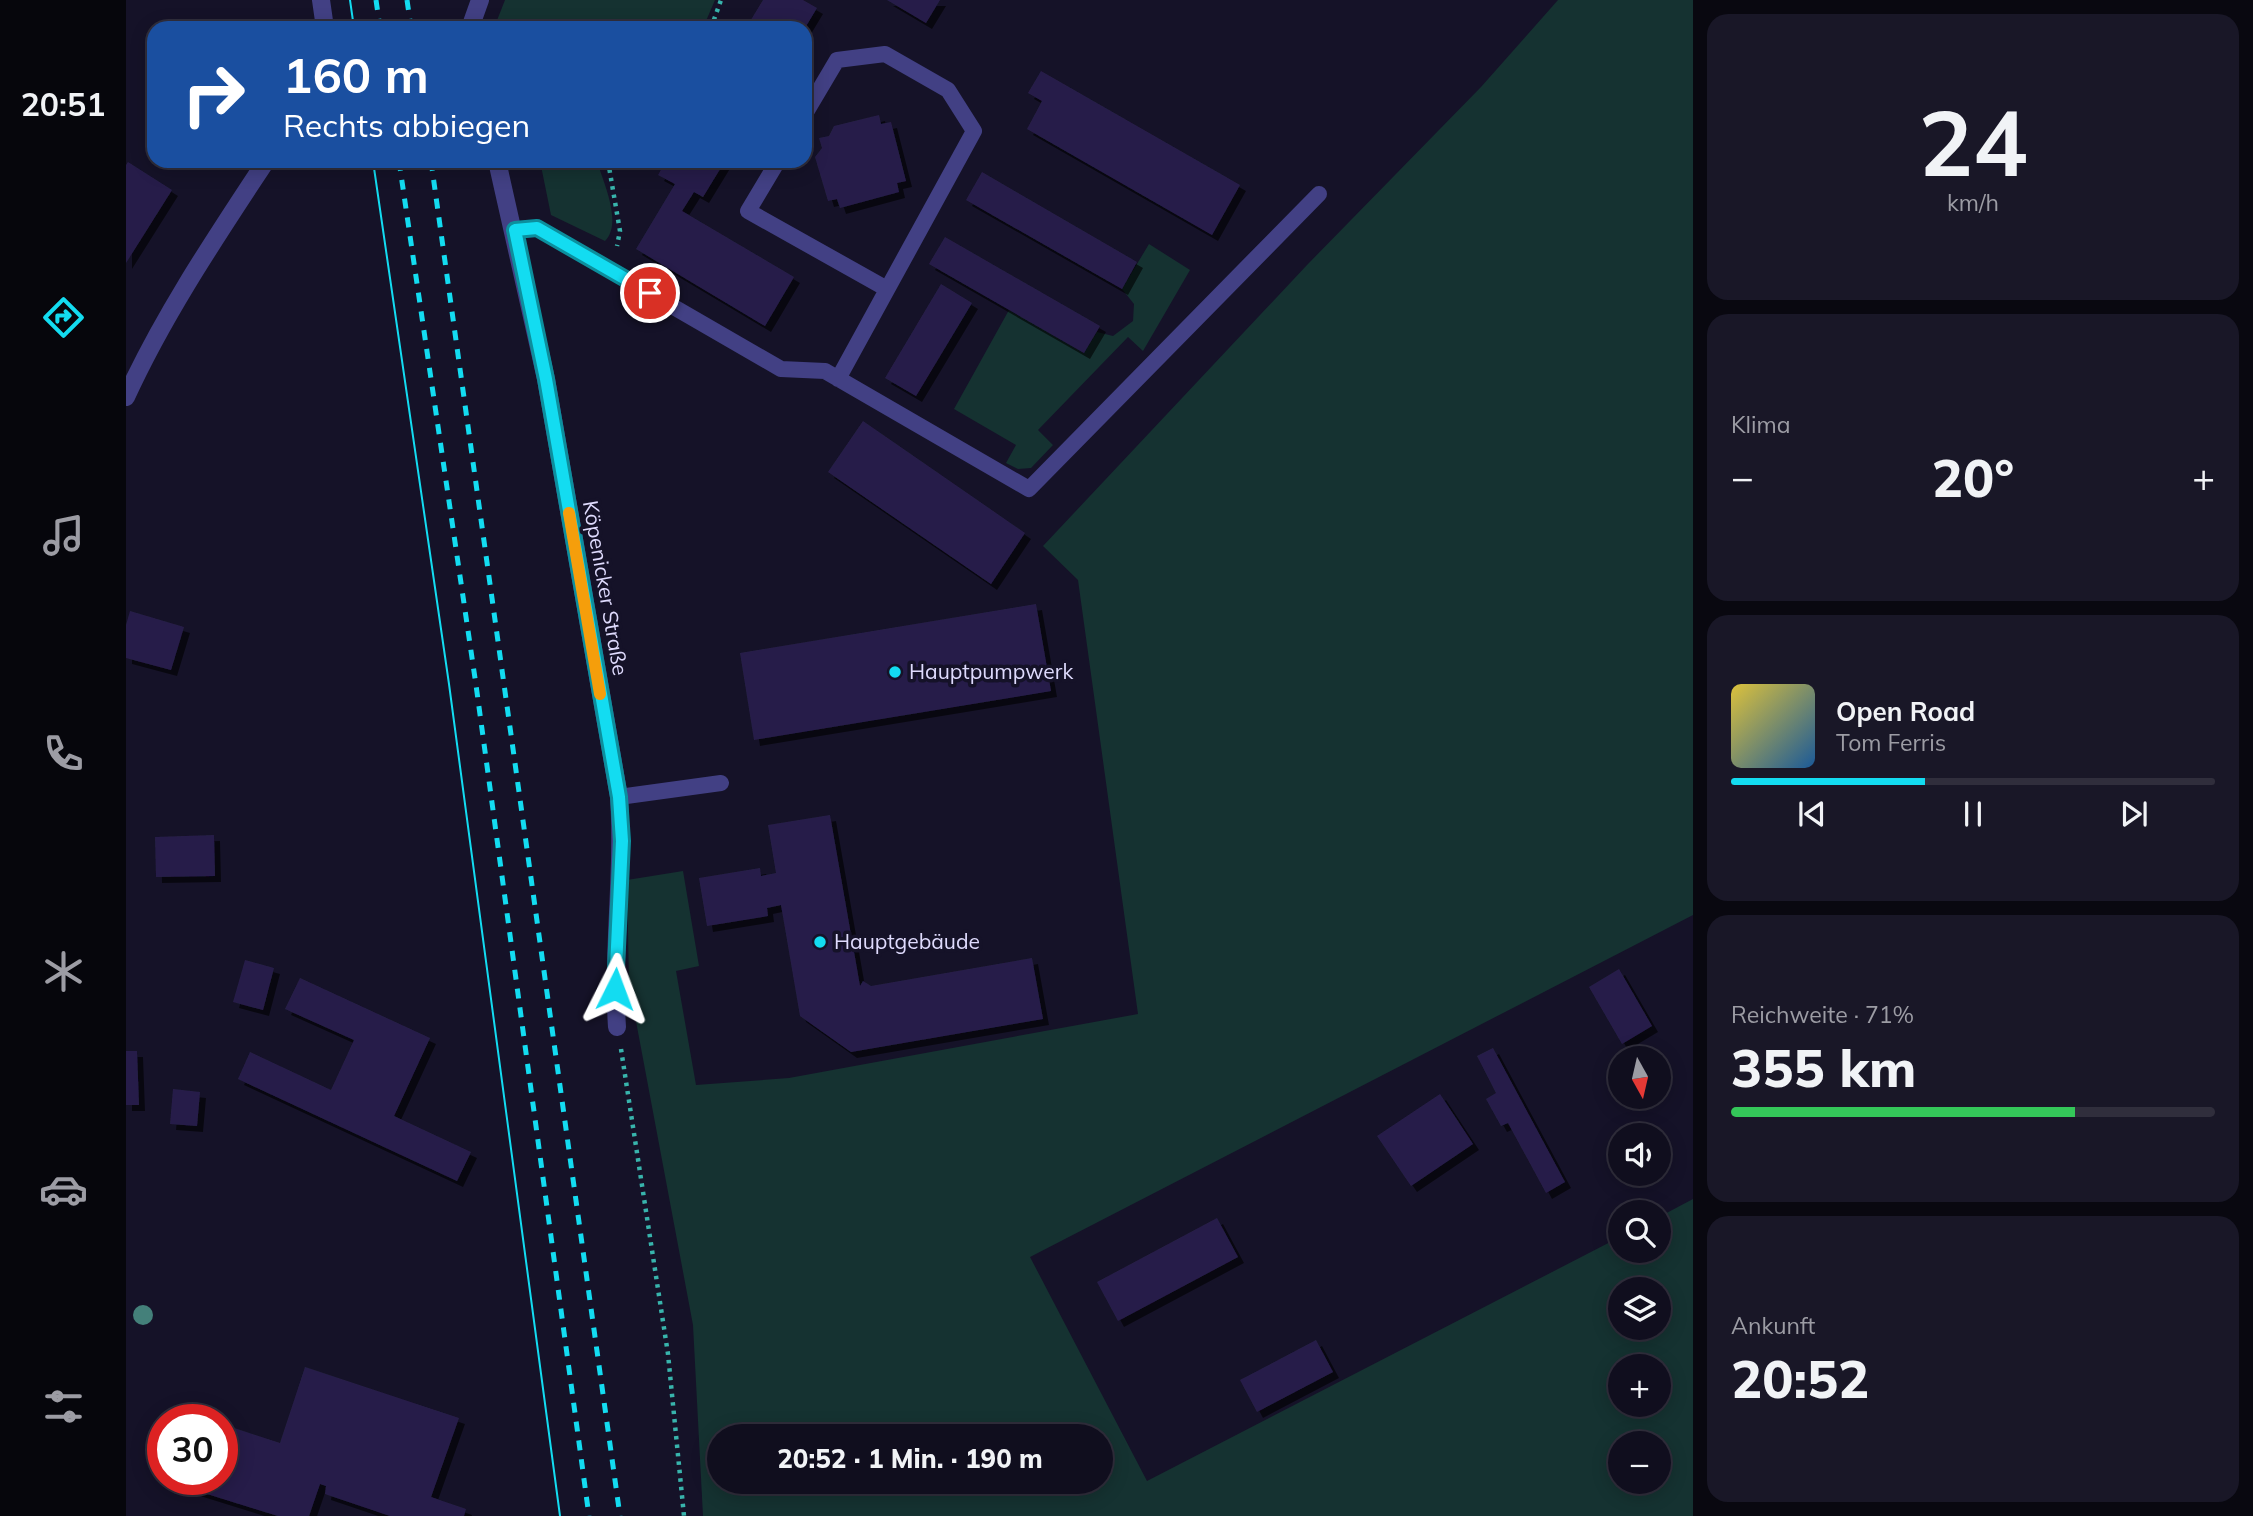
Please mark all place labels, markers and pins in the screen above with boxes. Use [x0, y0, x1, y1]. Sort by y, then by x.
pin [620, 263, 680, 323]
place label: Hauptpumpwerk [909, 658, 1073, 684]
marker: Hauptpumpwerk [887, 664, 903, 680]
place label: Hauptgebäude [834, 928, 980, 954]
marker: Hauptgebäude [812, 934, 828, 950]

